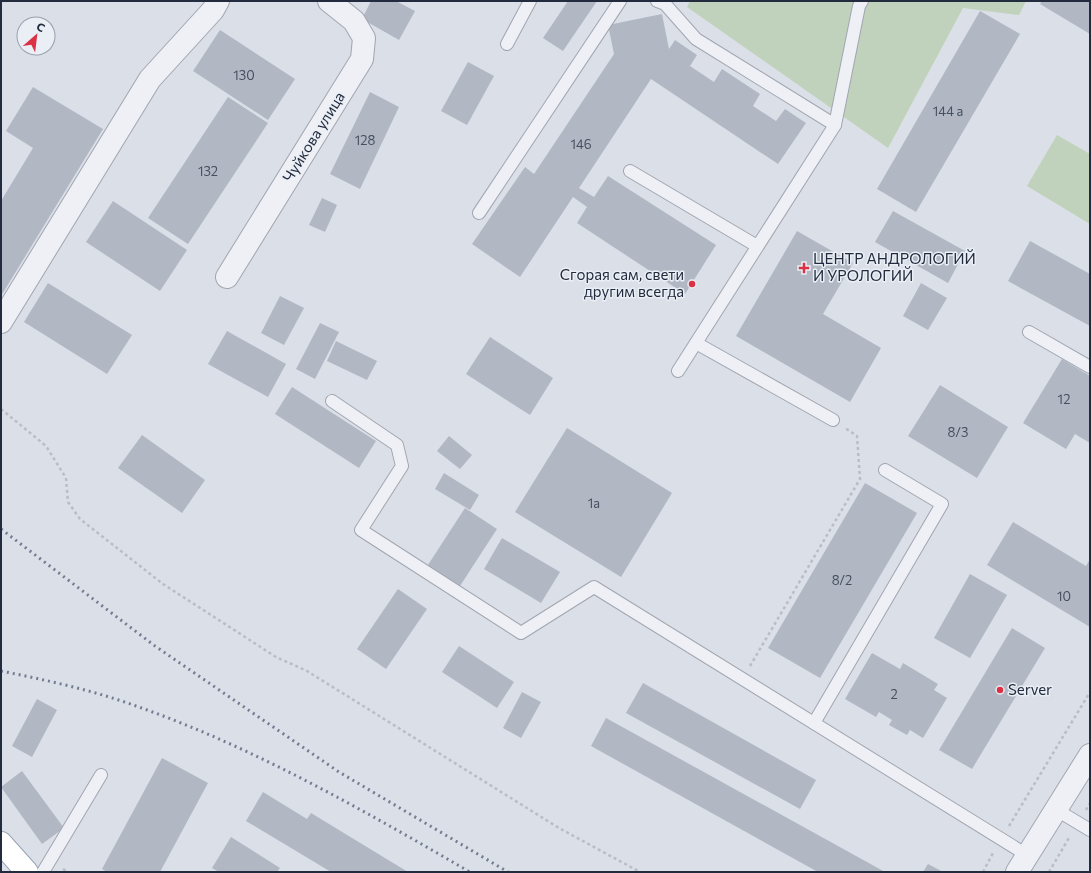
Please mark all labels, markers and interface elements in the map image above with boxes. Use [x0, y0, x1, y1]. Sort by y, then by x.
north arrow [16, 16, 56, 56]
text: С [35, 19, 48, 34]
house number: 130 [233, 67, 255, 83]
street label: Чуйкова улица [278, 88, 348, 185]
house number: 144 а [933, 103, 963, 119]
house number: 128 [355, 132, 375, 148]
house number: 146 [570, 136, 592, 152]
house number: 132 [198, 163, 218, 179]
place label: ЦЕНТР АНДРОЛОГИЙ И УРОЛОГИЙ [813, 249, 976, 284]
marker: ЦЕНТР АНДРОЛОГИЙ И УРОЛОГИЙ [798, 262, 810, 274]
place label: Сгорая сам, свети другим всегда [560, 265, 684, 300]
marker: Сгорая сам, свети другим всегда [687, 279, 697, 289]
house number: 12 [1058, 391, 1070, 407]
house number: 8/3 [948, 424, 968, 440]
house number: 1a [588, 495, 600, 511]
house number: 8/2 [832, 572, 852, 588]
house number: 10 [1057, 588, 1071, 604]
place label: Server [1008, 680, 1052, 698]
marker: Server [995, 685, 1005, 695]
house number: 2 [890, 686, 898, 702]

